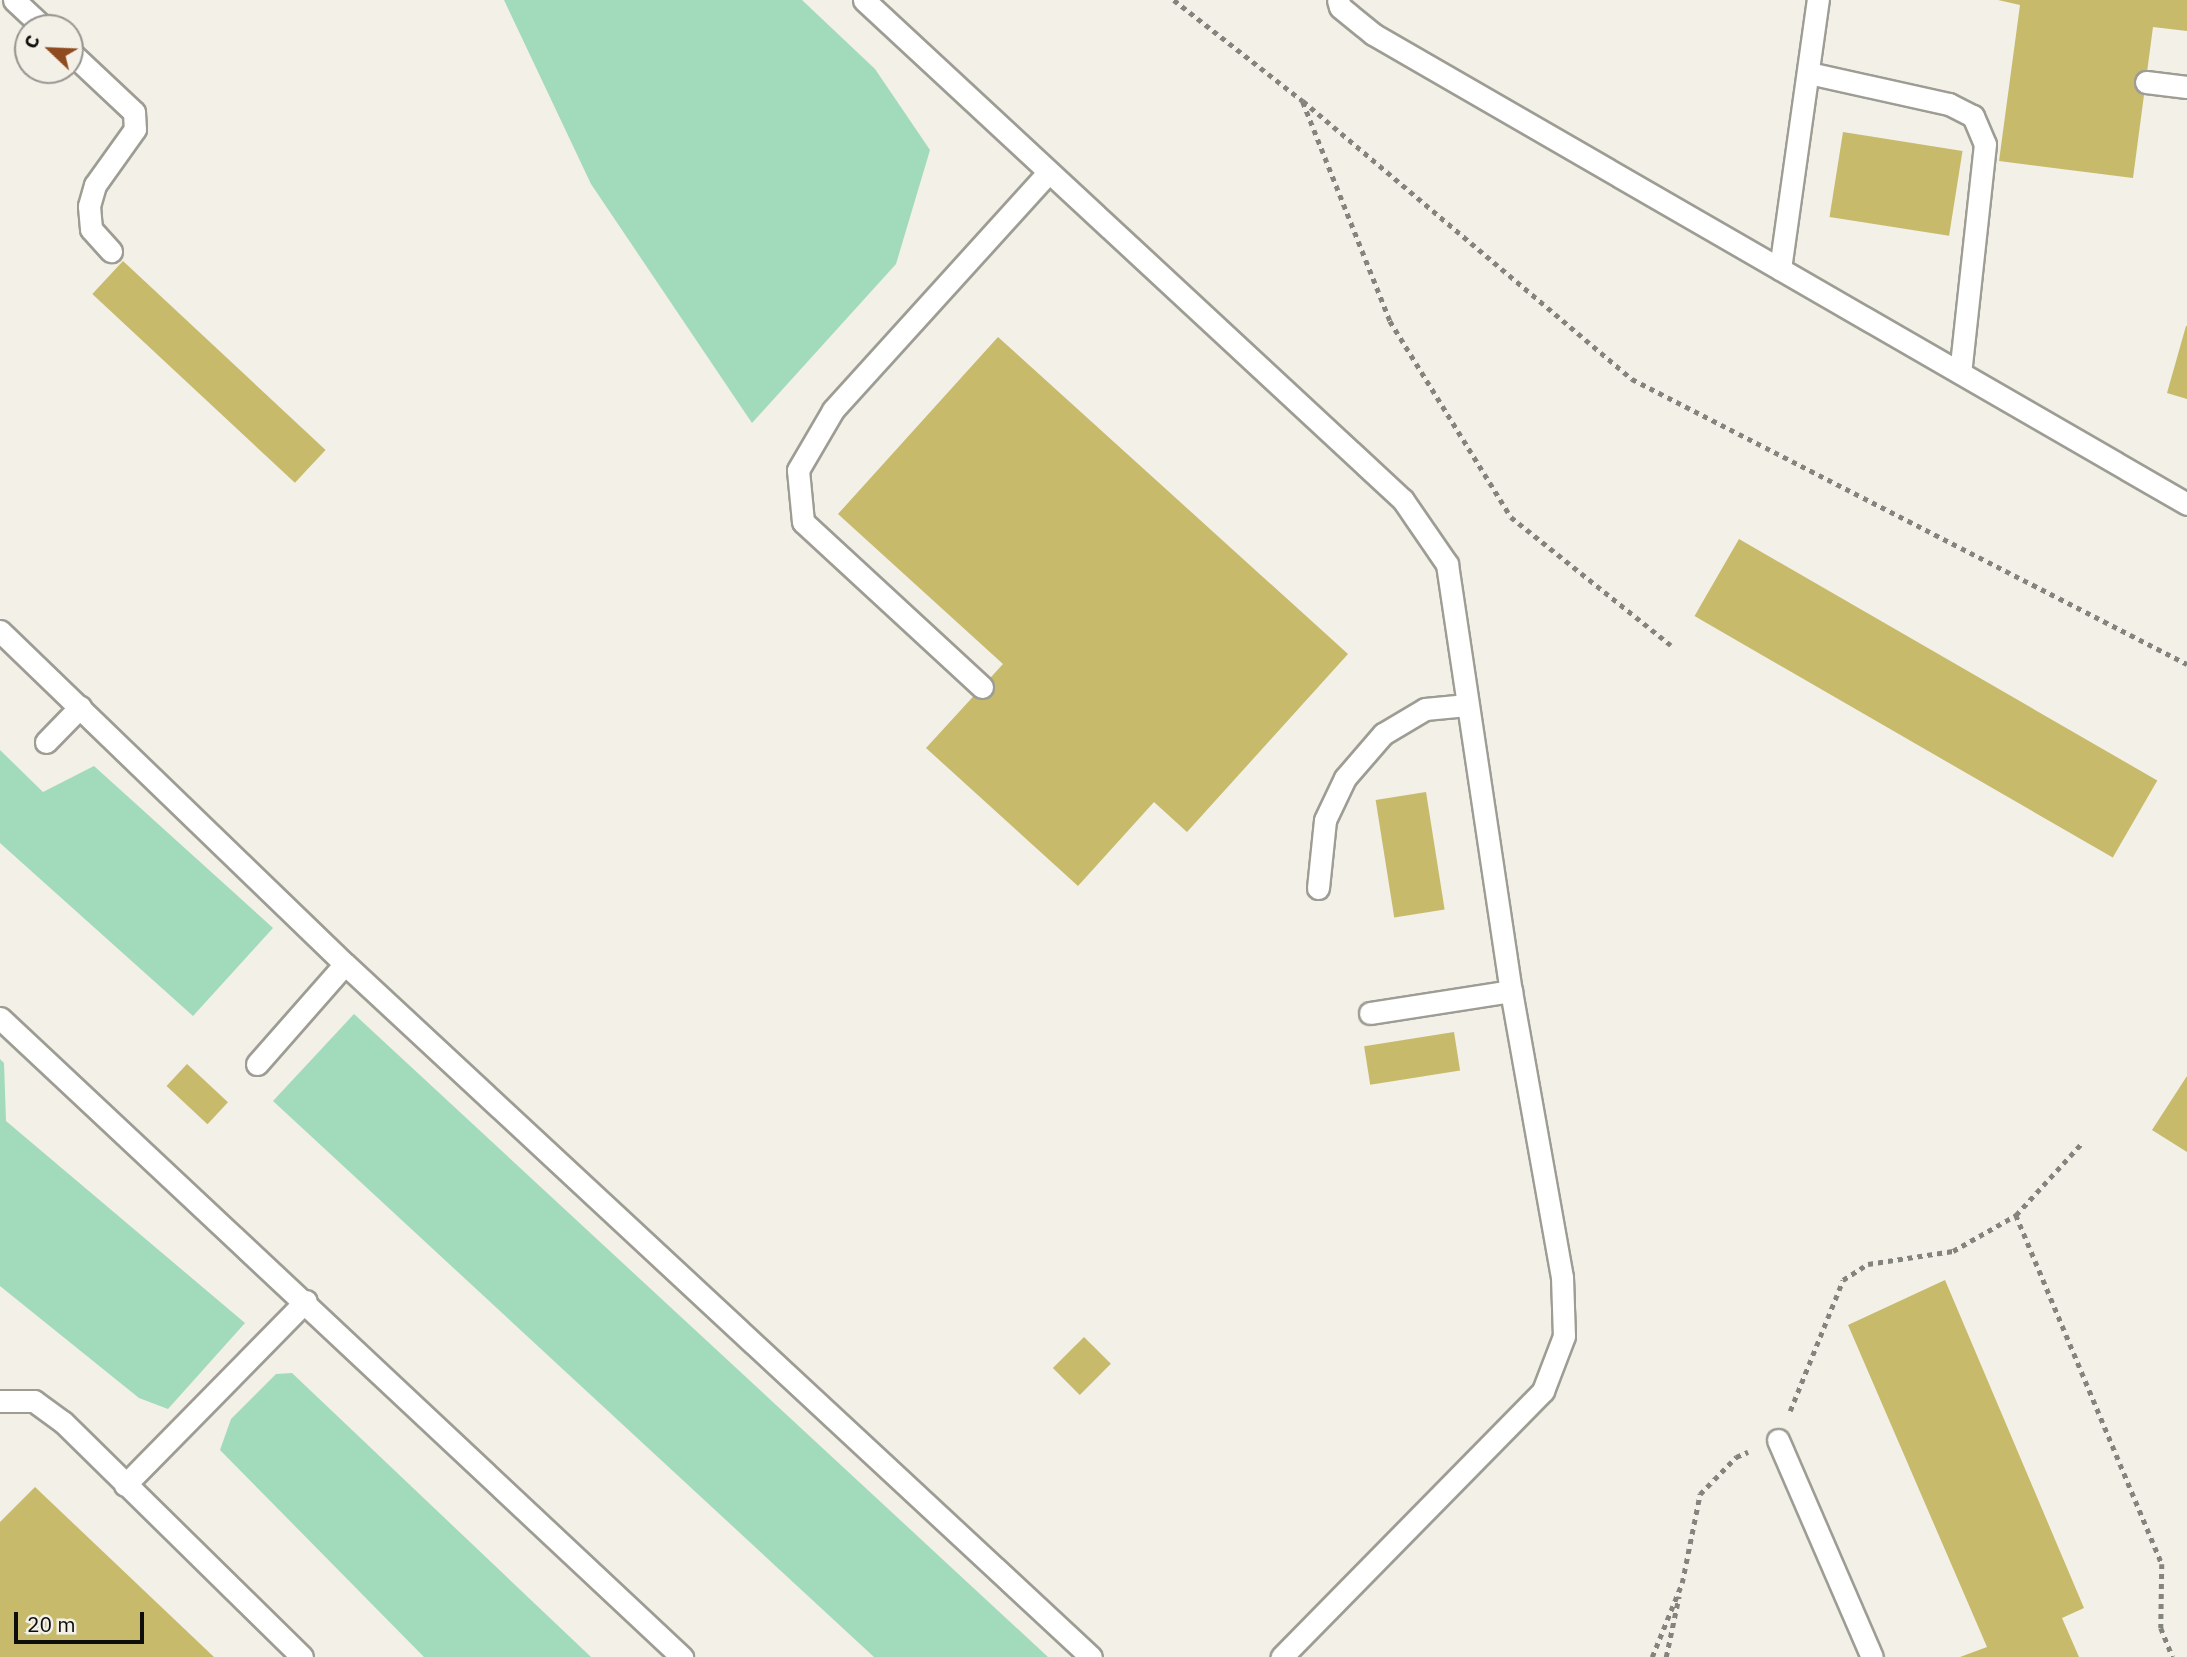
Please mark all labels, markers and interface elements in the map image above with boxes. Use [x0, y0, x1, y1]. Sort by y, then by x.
north arrow [14, 14, 84, 84]
text: С [18, 31, 45, 52]
scale bar [18, 1598, 147, 1642]
text: 20 m [27, 1610, 76, 1638]

